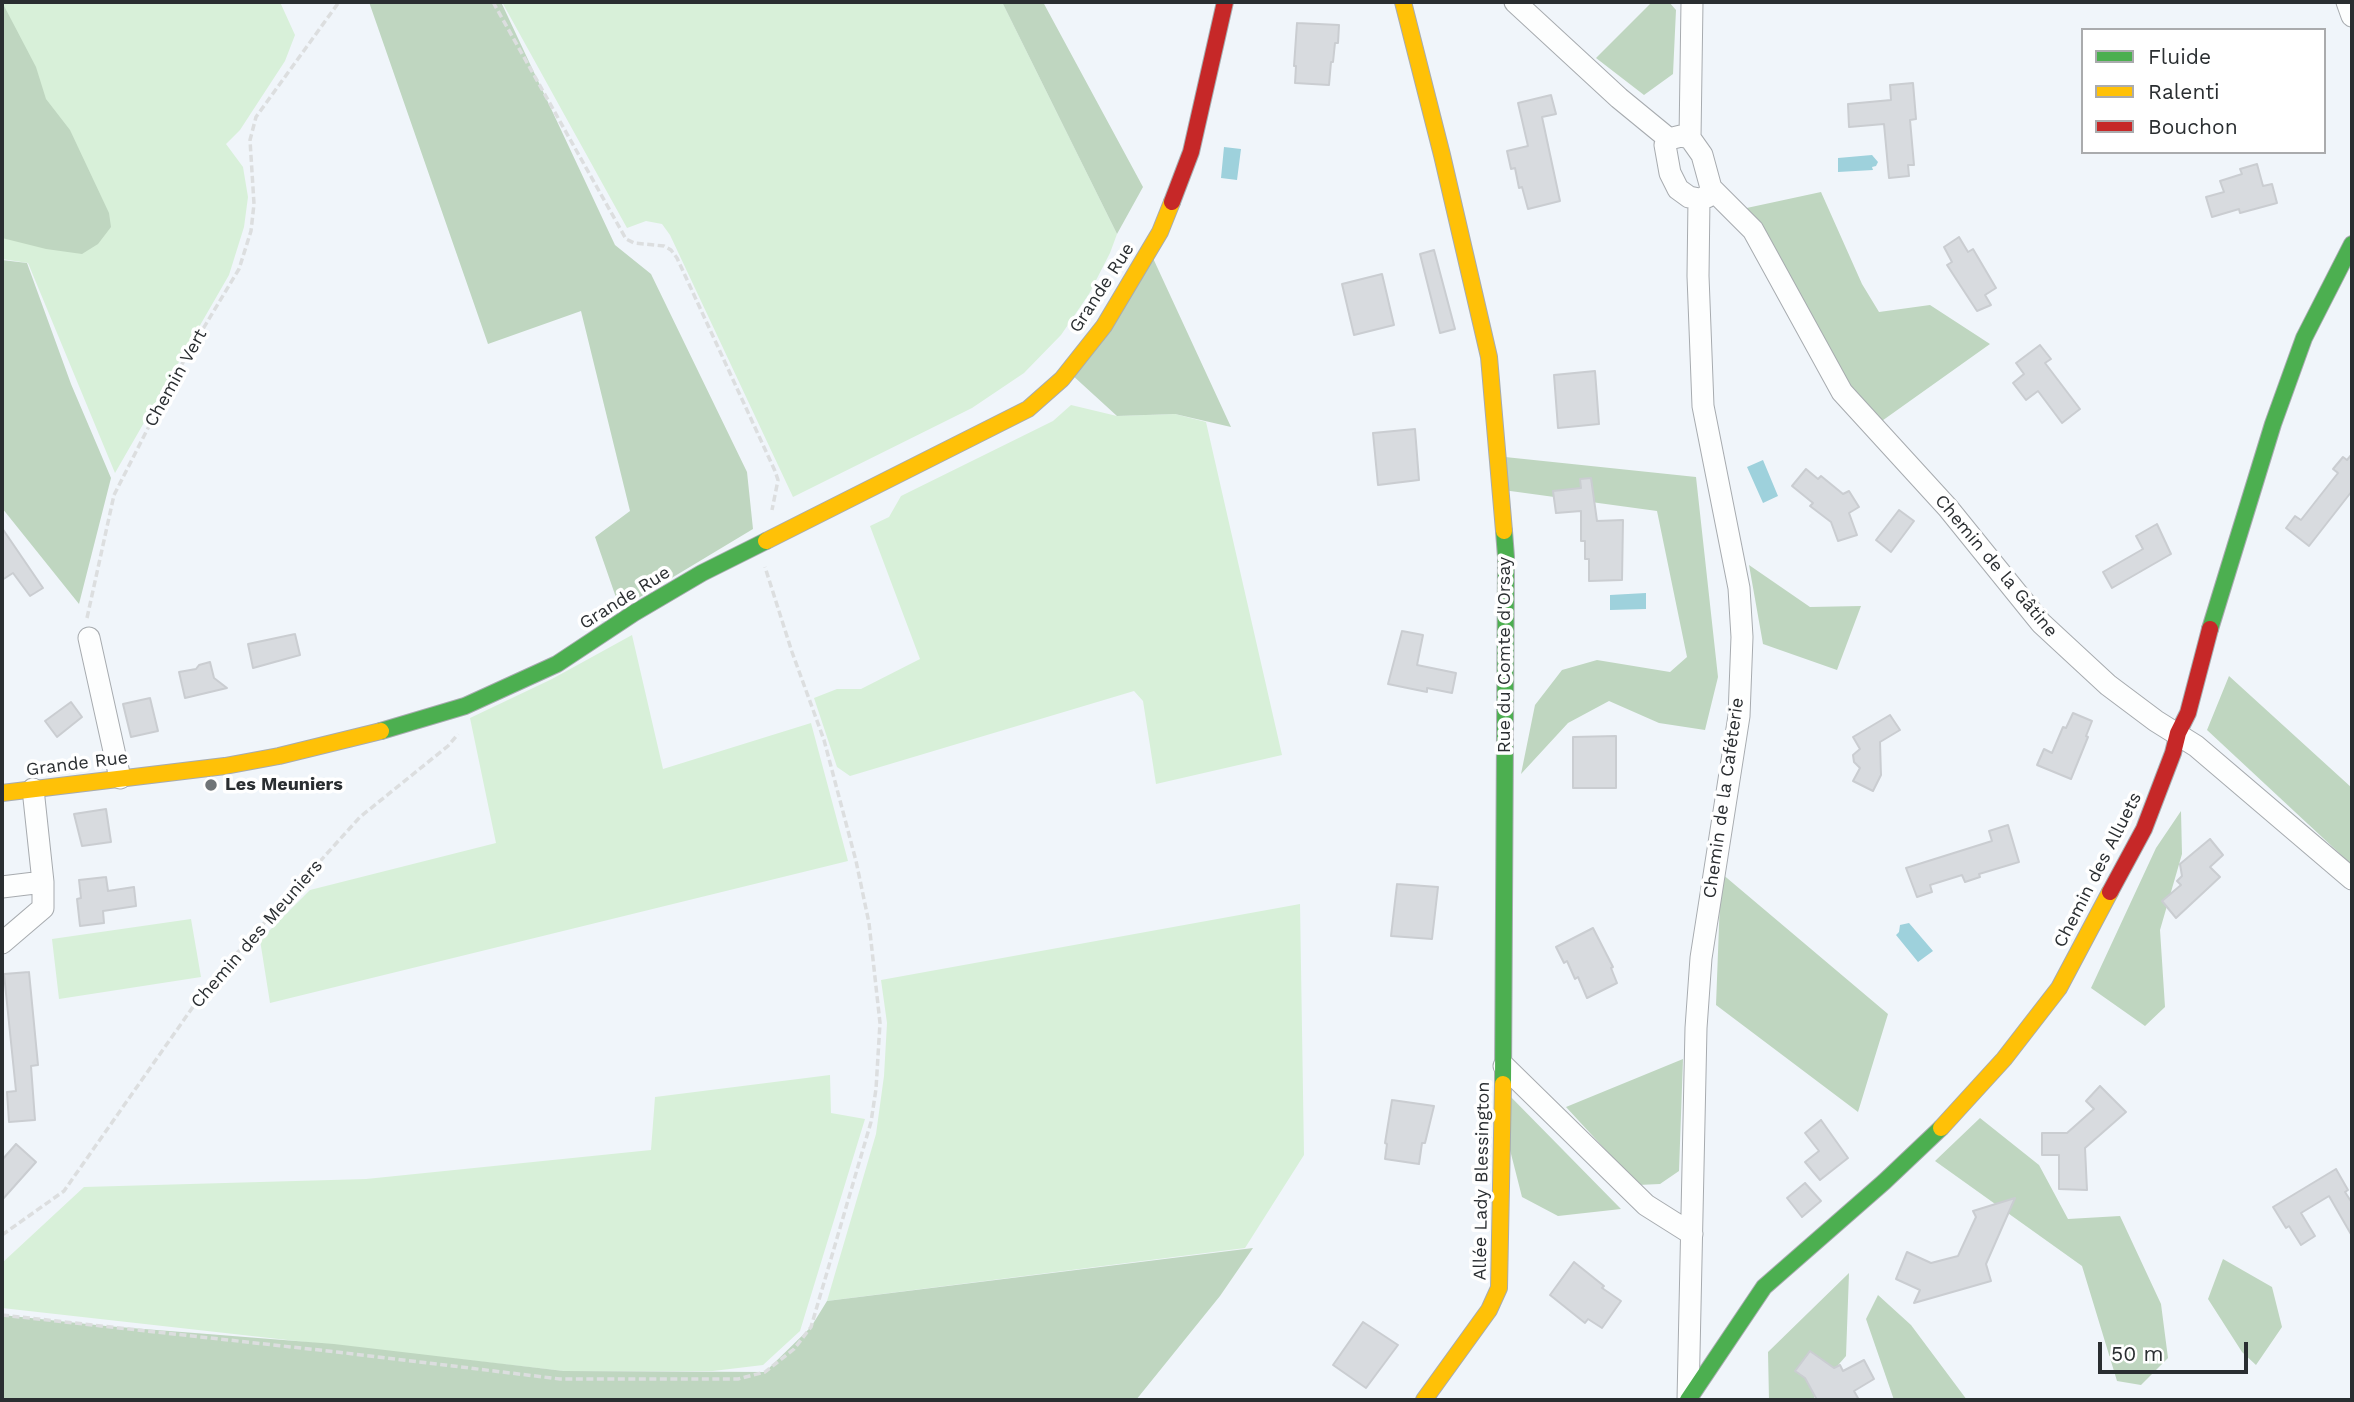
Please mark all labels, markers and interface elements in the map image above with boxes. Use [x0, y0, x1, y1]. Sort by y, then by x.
legend [2081, 28, 2326, 154]
text: Fluide [2148, 44, 2211, 69]
text: Ralenti [2148, 79, 2220, 104]
text: Bouchon [2148, 114, 2238, 139]
street label: Grande Rue [1065, 239, 1139, 337]
street label: Chemin Vert [140, 325, 212, 431]
street label: Chemin de la Gâtine [1930, 490, 2062, 642]
street label: Rue du Comte d'Orsay [1494, 557, 1516, 753]
street label: Grande Rue [576, 562, 674, 634]
street label: Chemin de la Caféterie [1699, 696, 1749, 900]
street label: Grande Rue [25, 747, 129, 781]
place label: Les Meuniers [225, 774, 343, 796]
marker: Les Meuniers [203, 777, 219, 793]
street label: Chemin des Alluets [2049, 789, 2147, 951]
street label: Chemin des Meuniers [187, 855, 327, 1013]
street label: Allée Lady Blessington [1469, 1081, 1495, 1281]
scale bar [2102, 1328, 2252, 1372]
text: 50 m [2111, 1341, 2163, 1366]

